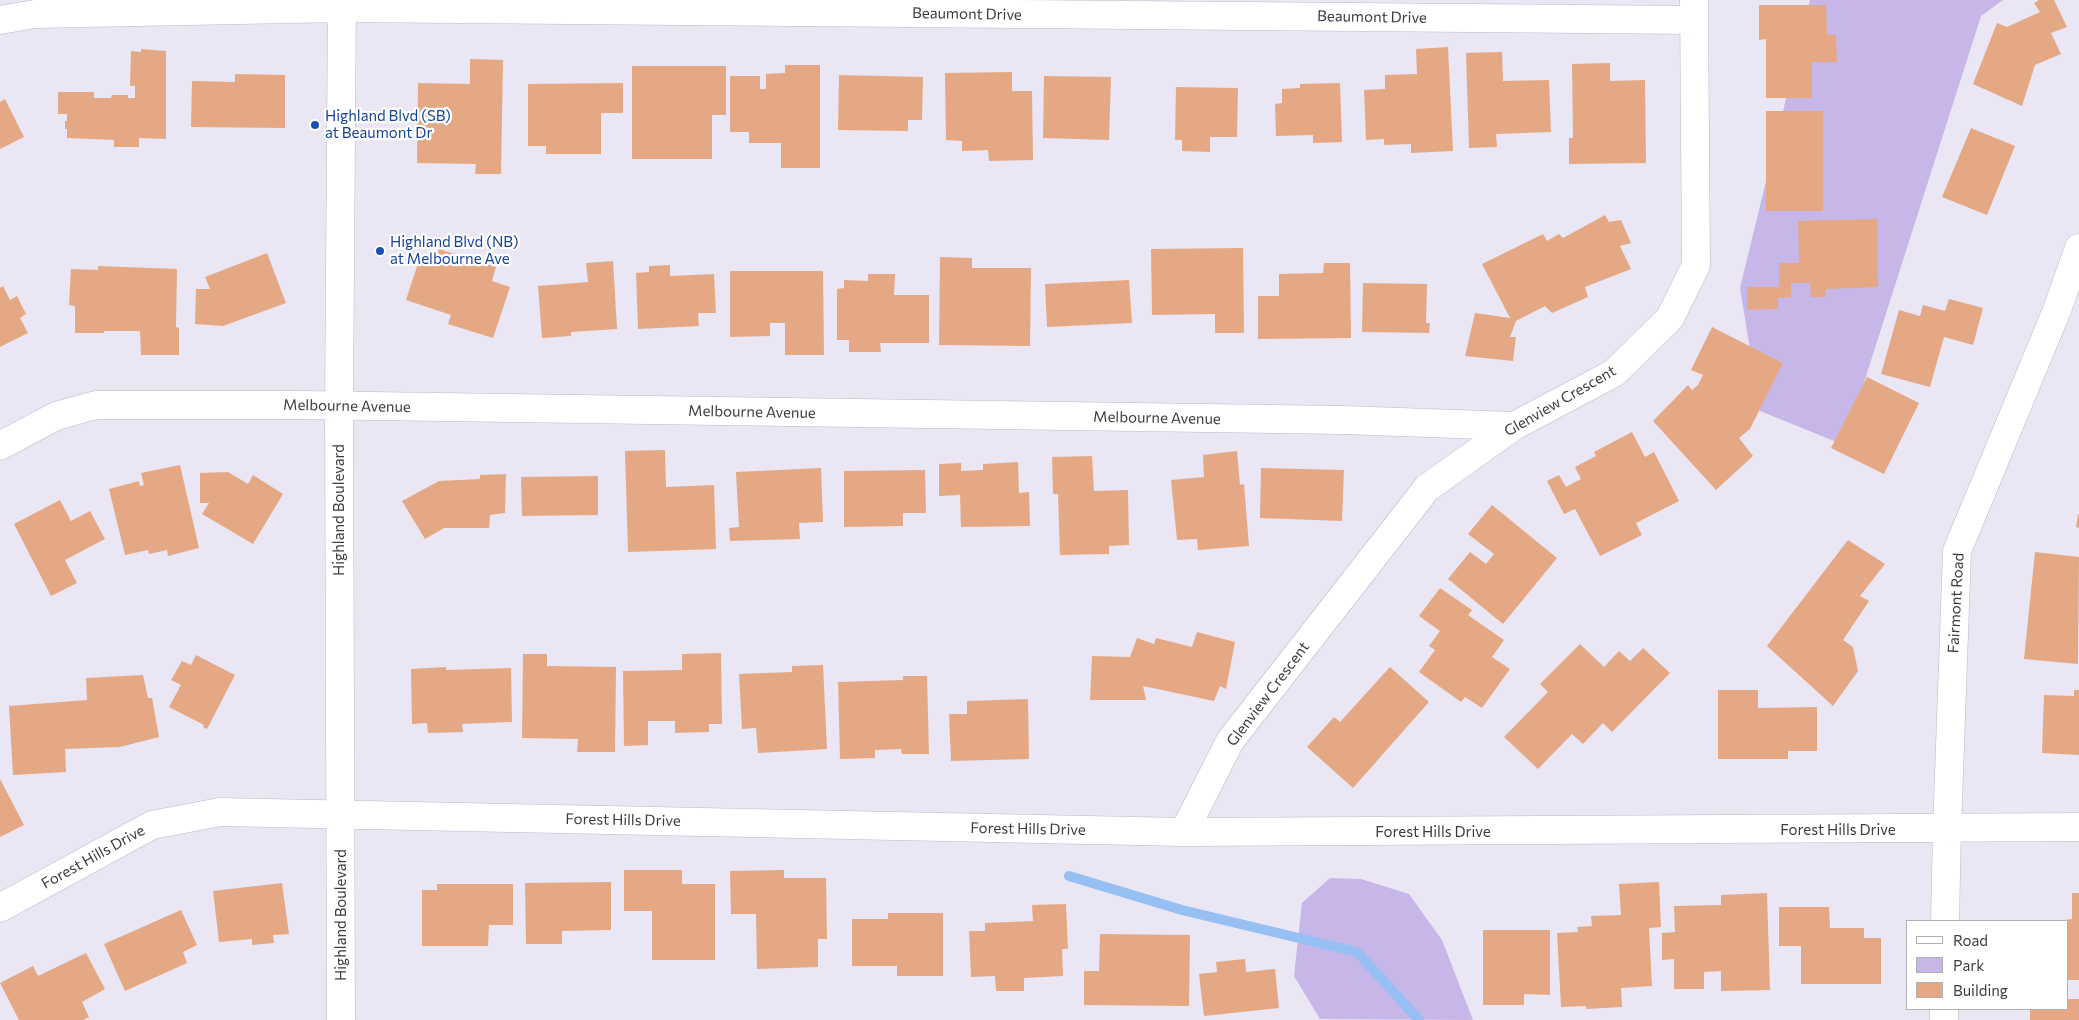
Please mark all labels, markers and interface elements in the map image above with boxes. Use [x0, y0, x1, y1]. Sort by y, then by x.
street label: Beaumont Drive [912, 4, 1022, 24]
street label: Beaumont Drive [1317, 7, 1427, 27]
place label: Highland Blvd (SB) at Beaumont Dr [325, 107, 451, 142]
marker: Highland Blvd (SB) at Beaumont Dr [309, 119, 321, 131]
place label: Highland Blvd (NB) at Melbourne Ave [390, 233, 518, 268]
marker: Highland Blvd (NB) at Melbourne Ave [374, 245, 386, 257]
street label: Glenview Crescent [1501, 362, 1619, 440]
street label: Melbourne Avenue [283, 396, 411, 416]
street label: Melbourne Avenue [688, 402, 816, 422]
street label: Melbourne Avenue [1093, 408, 1221, 428]
street label: Highland Boulevard [330, 444, 348, 576]
street label: Fairmont Road [1944, 552, 1968, 654]
street label: Glenview Crescent [1223, 638, 1313, 750]
street label: Forest Hills Drive [565, 810, 681, 830]
street label: Forest Hills Drive [970, 819, 1086, 839]
street label: Forest Hills Drive [38, 821, 148, 893]
street label: Forest Hills Drive [1780, 821, 1896, 839]
street label: Forest Hills Drive [1375, 823, 1491, 841]
street label: Highland Boulevard [332, 849, 350, 981]
legend [1906, 920, 2069, 1010]
text: Road [1953, 931, 1988, 949]
text: Park [1953, 956, 1984, 974]
text: Building [1953, 981, 2008, 999]

